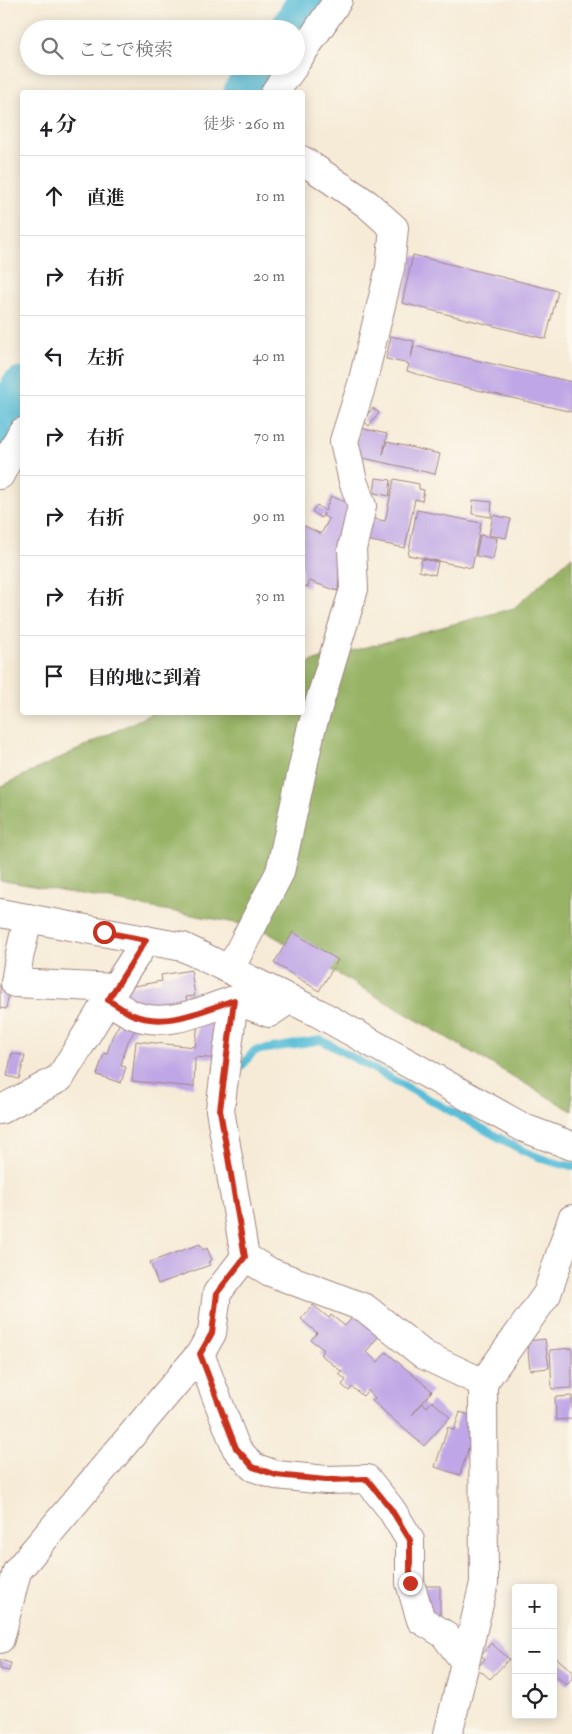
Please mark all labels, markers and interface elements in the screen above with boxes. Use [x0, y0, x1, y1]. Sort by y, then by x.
search box [20, 20, 305, 75]
icon: search [38, 34, 66, 62]
text: ここで検索 [78, 38, 173, 62]
text: 4 分 [40, 111, 77, 138]
text: 徒歩 · 260 m [203, 114, 285, 134]
icon: ahead [40, 182, 68, 210]
text: 直進 [87, 186, 125, 210]
text: 10 m [255, 186, 285, 206]
icon: right [40, 262, 68, 290]
text: 右折 [87, 266, 125, 290]
text: 20 m [253, 266, 285, 286]
icon: left [40, 342, 68, 370]
text: 左折 [87, 346, 125, 370]
text: 40 m [252, 346, 285, 366]
icon: right [40, 422, 68, 450]
text: 右折 [87, 426, 125, 450]
text: 70 m [254, 426, 285, 446]
icon: right [40, 502, 68, 530]
text: 右折 [87, 506, 125, 530]
text: 90 m [253, 506, 285, 526]
icon: right [40, 582, 68, 610]
text: 右折 [87, 586, 125, 610]
text: 30 m [255, 586, 285, 606]
icon: arrive [40, 662, 68, 690]
text: 目的地に到着 [87, 666, 201, 690]
route start [93, 921, 116, 944]
route end [399, 1572, 422, 1595]
map controls [512, 1584, 557, 1719]
button: + [512, 1584, 557, 1629]
button: − [512, 1629, 557, 1674]
button: locate [512, 1674, 557, 1719]

